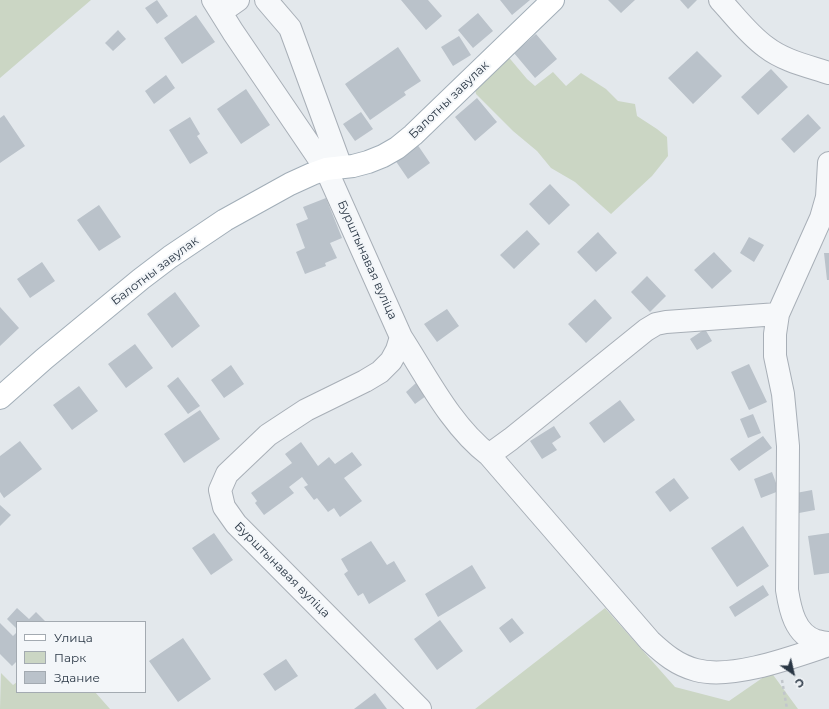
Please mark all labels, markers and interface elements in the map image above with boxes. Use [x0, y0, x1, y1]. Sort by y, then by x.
street label: Балотны завулак [406, 58, 492, 142]
street label: Бурштынавая вуліца [334, 198, 400, 322]
street label: Балотны завулак [108, 233, 202, 309]
street label: Бурштынавая вуліца [231, 519, 333, 621]
legend [16, 621, 146, 693]
text: Улица [54, 630, 93, 645]
text: Парк [54, 650, 86, 665]
north arrow [773, 653, 813, 693]
text: Здание [54, 670, 100, 685]
text: С [792, 675, 807, 691]

